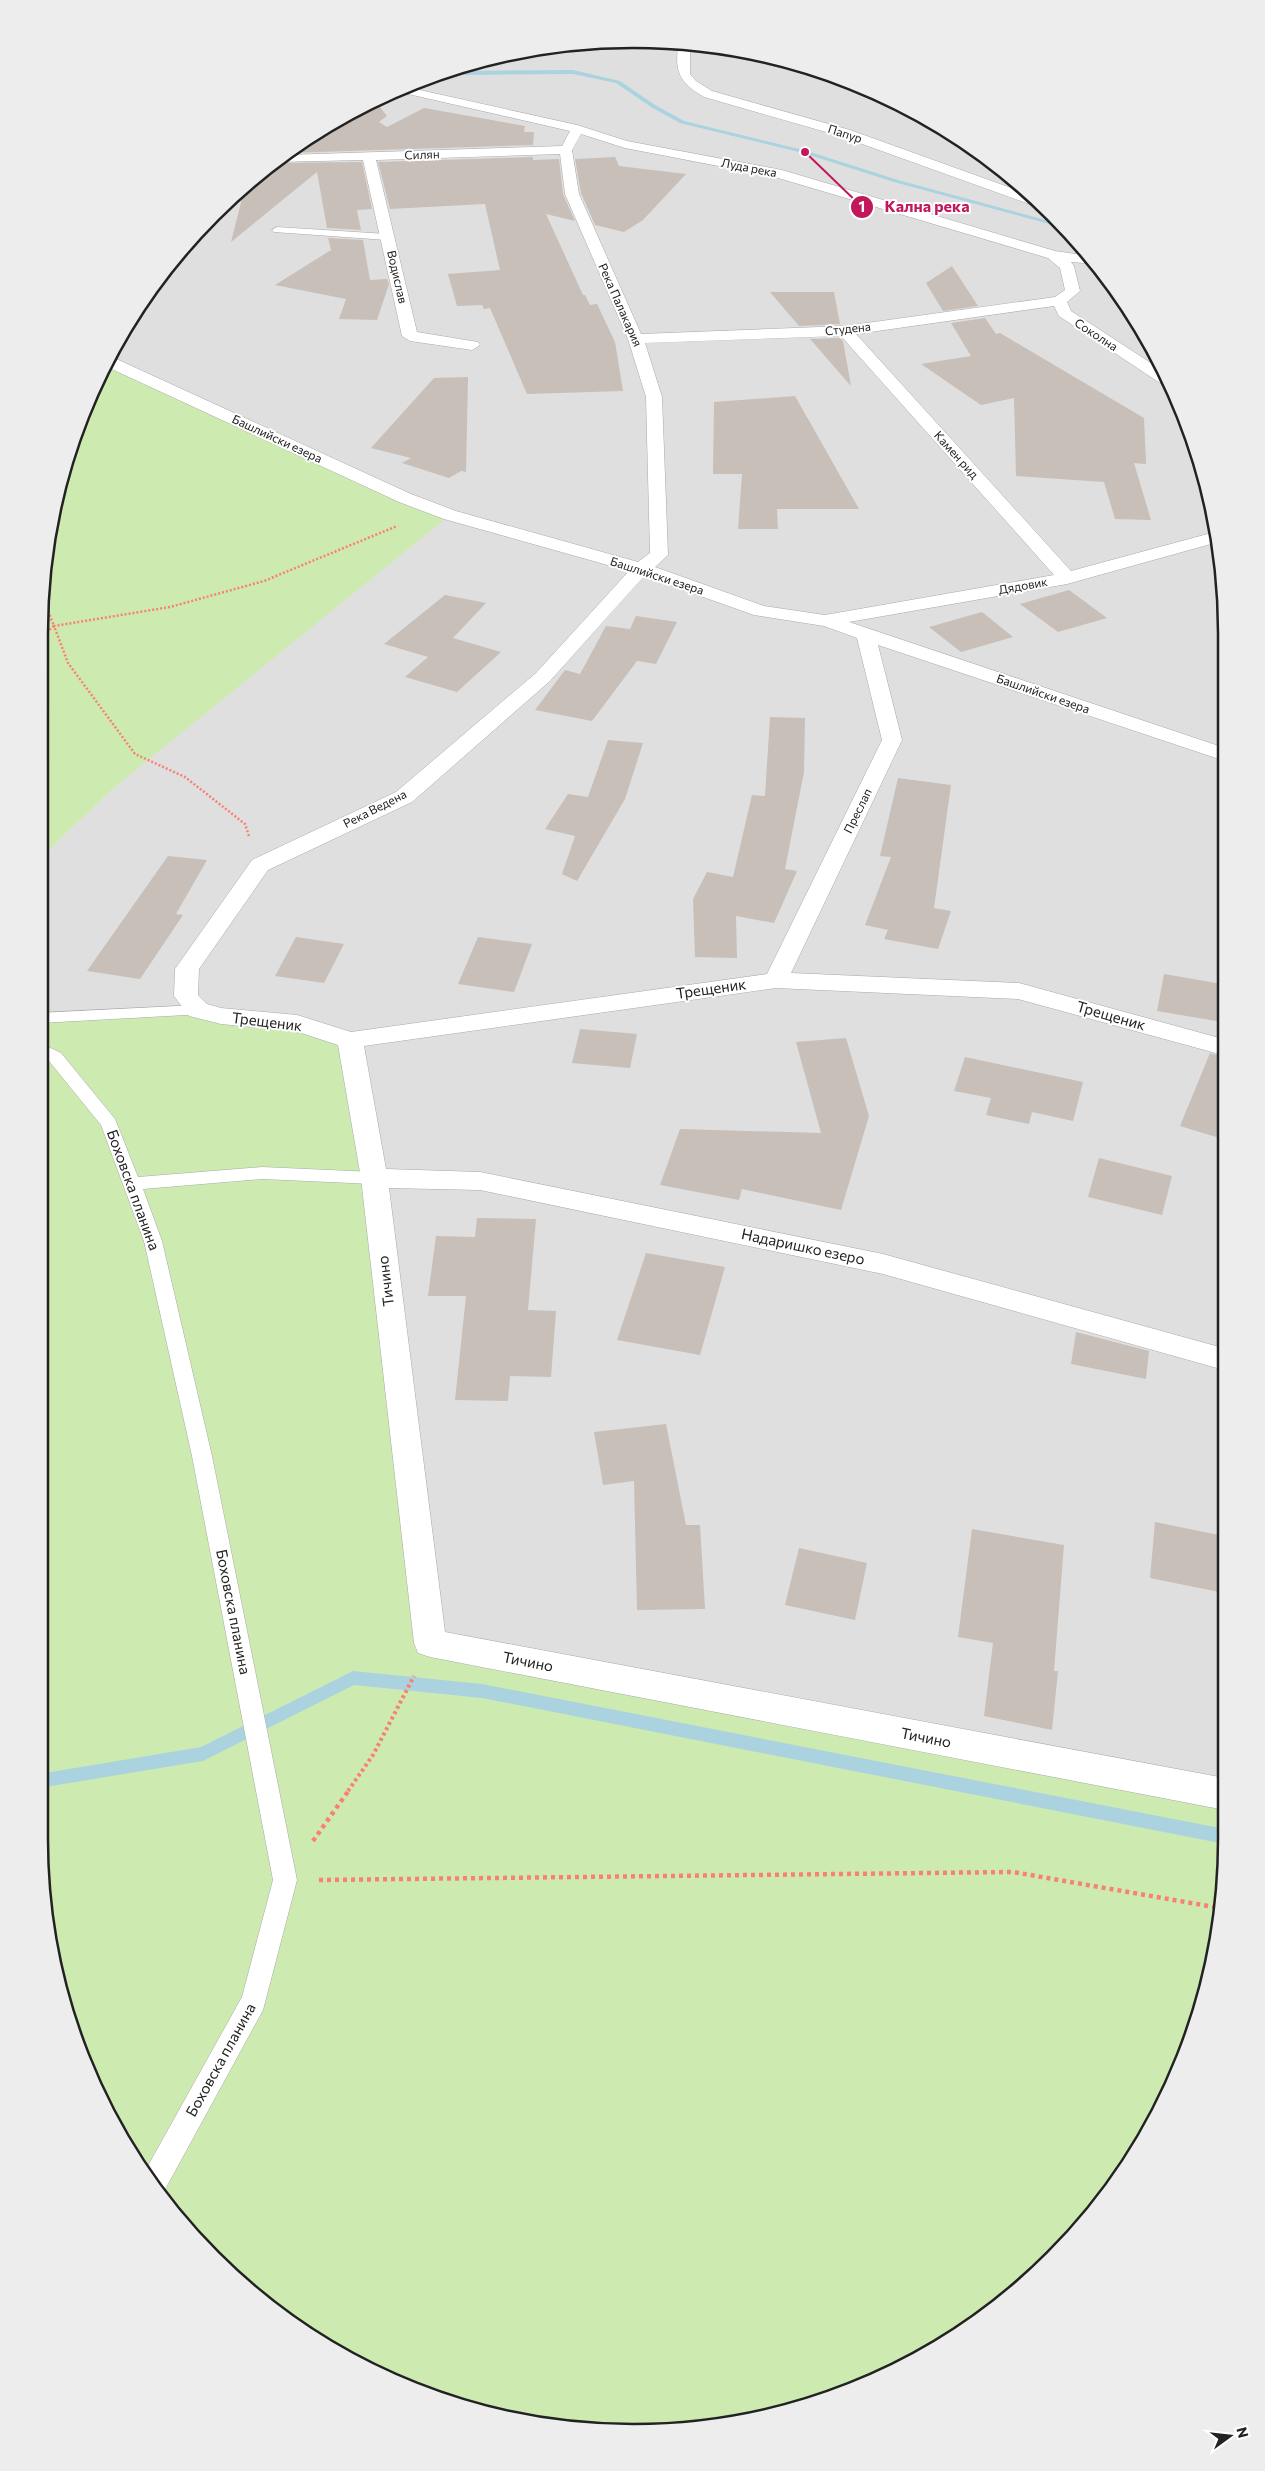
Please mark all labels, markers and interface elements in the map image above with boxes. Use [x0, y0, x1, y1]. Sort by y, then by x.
street label: Папур [826, 121, 864, 145]
street label: Силян [404, 146, 440, 162]
street label: Луда река [720, 155, 778, 179]
callout: Кална река [850, 191, 980, 222]
text: Кална река [884, 196, 970, 215]
text: 1 [859, 197, 865, 215]
street label: Водислав [385, 249, 411, 305]
street label: Река Палакария [596, 261, 646, 348]
street label: Соколна [1072, 315, 1121, 353]
street label: Студена [824, 319, 871, 337]
street label: Башлийски езера [230, 411, 325, 465]
street label: Камен рид [932, 428, 982, 481]
street label: Башлийски езера [609, 553, 706, 597]
street label: Дядовик [997, 574, 1049, 596]
street label: Башлийски езера [995, 671, 1092, 716]
street label: Река Ведена [341, 786, 409, 830]
street label: Преслап [840, 786, 874, 835]
street label: Трещеник [675, 974, 747, 1002]
street label: Трещеник [1075, 997, 1148, 1033]
street label: Трещеник [231, 1008, 303, 1034]
street label: Боховска планина [104, 1127, 164, 1252]
street label: Надаришко езеро [740, 1224, 867, 1268]
street label: Тичино [373, 1255, 397, 1308]
street label: Боховска планина [213, 1548, 255, 1676]
street label: Тичино [501, 1647, 555, 1675]
street label: Тичино [899, 1723, 953, 1751]
street label: Боховска планина [181, 2000, 259, 2119]
north arrow [1205, 2411, 1255, 2461]
text: N [1233, 2425, 1253, 2440]

